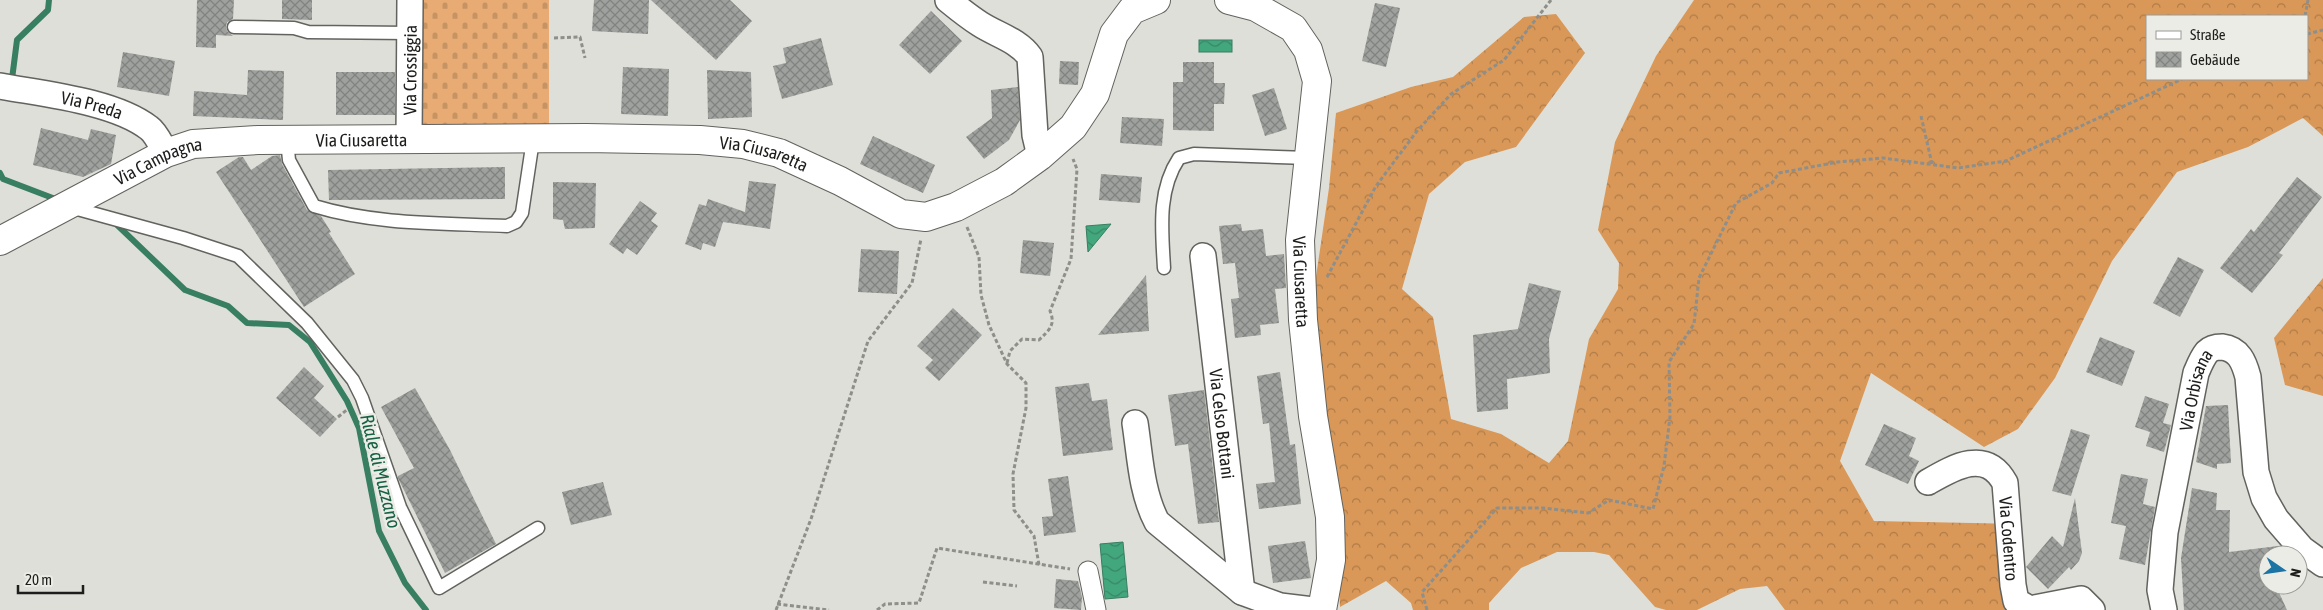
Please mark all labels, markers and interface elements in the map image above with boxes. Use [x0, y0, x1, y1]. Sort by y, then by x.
legend [2146, 15, 2308, 80]
street label: Via Crossiggia [399, 25, 420, 115]
text: Straße [2190, 26, 2226, 43]
text: Gebäude [2190, 51, 2240, 68]
street label: Via Preda [59, 86, 126, 123]
street label: Via Ciusaretta [316, 129, 407, 150]
street label: Via Ciusaretta [719, 131, 812, 176]
street label: Via Campagna [110, 133, 203, 189]
street label: Via Ciusaretta [1289, 235, 1314, 329]
street label: Via Orbisana [2174, 344, 2216, 433]
street label: Via Celso Bottani [1206, 368, 1239, 480]
water label: Riale di Muzzano [356, 412, 406, 531]
street label: Via Codentro [1996, 496, 2023, 582]
north arrow [2258, 545, 2308, 595]
scale bar [18, 562, 82, 594]
text: N [2287, 567, 2304, 579]
text: 20 m [25, 571, 52, 588]

